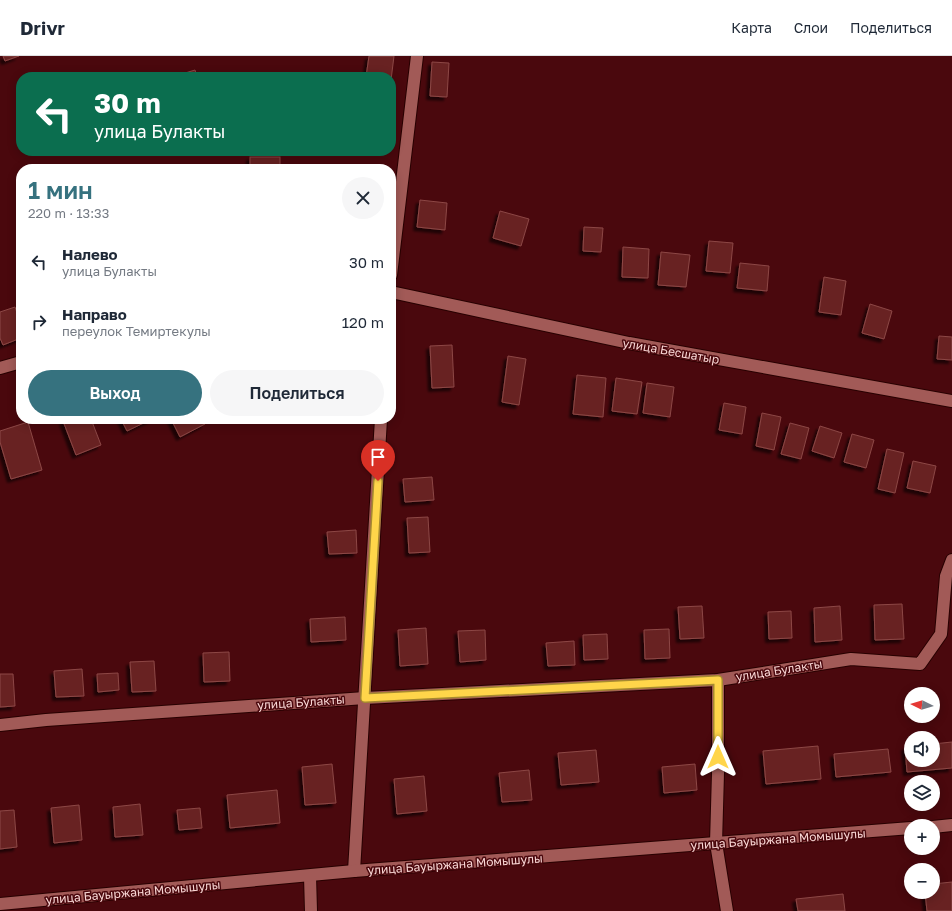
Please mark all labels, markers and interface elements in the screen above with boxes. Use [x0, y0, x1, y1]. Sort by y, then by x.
text: Drivr [20, 16, 65, 39]
text: Карта [731, 19, 772, 36]
text: Слои [794, 19, 828, 36]
text: Поделиться [850, 19, 932, 36]
text: 30 m [94, 86, 161, 119]
icon: left [28, 88, 80, 140]
text: улица Булакты [94, 120, 225, 142]
text: 1 мин [28, 175, 93, 204]
button: close [342, 177, 384, 219]
text: 220 m · 13:33 [28, 205, 109, 221]
text: Налево [62, 245, 118, 263]
icon: left [28, 251, 50, 273]
text: 30 m [349, 253, 384, 271]
text: улица Булакты [62, 263, 157, 279]
text: Направо [62, 305, 127, 323]
icon: right [28, 311, 50, 333]
text: 120 m [342, 313, 384, 331]
text: переулок Темиртекулы [62, 323, 211, 339]
street label: улица Бесшатыр [621, 335, 721, 367]
button: Выход [28, 370, 202, 416]
button: Поделиться [210, 370, 384, 416]
pin [361, 440, 395, 481]
icon: arrive [367, 446, 389, 468]
street label: улица Булакты [735, 656, 823, 684]
north arrow [904, 687, 940, 723]
map controls [904, 687, 940, 899]
street label: улица Булакты [257, 691, 345, 713]
button: sound [904, 731, 940, 767]
position arrow [697, 736, 739, 778]
button: layers [904, 775, 940, 811]
button: + [904, 819, 940, 855]
street label: улица Бауыржана Момышулы [690, 825, 866, 853]
street label: улица Бауыржана Момышулы [367, 850, 543, 878]
button: − [904, 863, 940, 899]
street label: улица Бауыржана Момышулы [45, 877, 221, 907]

